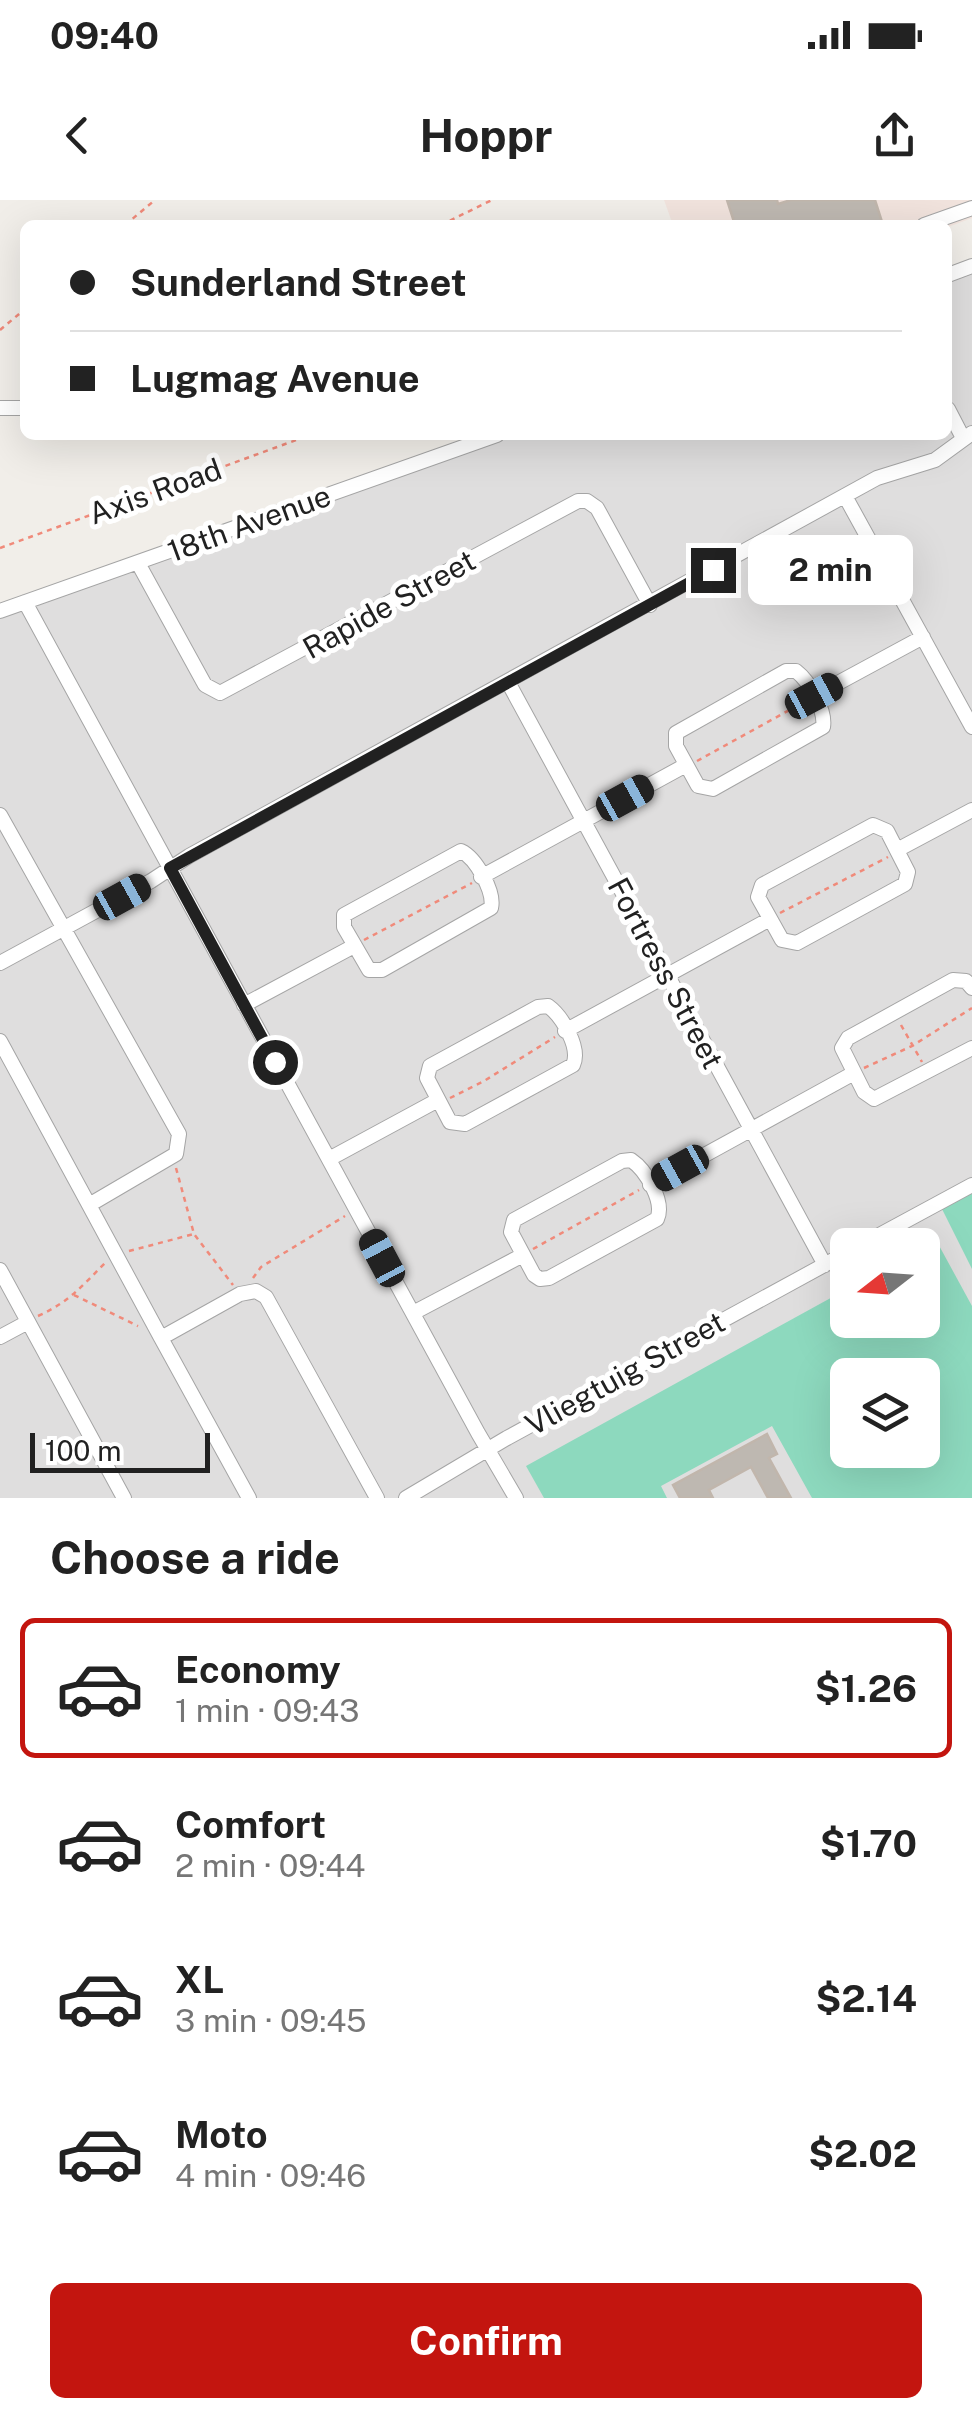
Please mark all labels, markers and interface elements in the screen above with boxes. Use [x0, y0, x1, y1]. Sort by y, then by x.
text: 09:40 [50, 13, 159, 58]
icon: back [50, 108, 105, 163]
icon: share [867, 108, 922, 163]
text: Hoppr [419, 109, 553, 162]
text: Sunderland Street [130, 260, 467, 305]
text: Lugmag Avenue [130, 356, 420, 401]
street label: Axis Road [84, 450, 226, 532]
street label: 18th Avenue [163, 477, 335, 569]
callout: 2 min [748, 535, 913, 605]
street label: Rapide Street [297, 542, 481, 666]
route end [691, 548, 736, 593]
text: 2 min [789, 551, 872, 588]
car [780, 669, 848, 723]
car [591, 770, 659, 826]
car [88, 869, 156, 925]
street label: Fortress Street [601, 871, 731, 1075]
route start [253, 1040, 298, 1085]
car [646, 1140, 714, 1196]
car [355, 1224, 409, 1292]
north arrow [830, 1228, 940, 1338]
map controls [830, 1228, 940, 1468]
street label: Vliegtuig Street [519, 1303, 731, 1443]
button: layers [830, 1358, 940, 1468]
scale bar [30, 1428, 210, 1472]
text: 100 m [45, 1434, 122, 1467]
text: Choose a ride [50, 1531, 340, 1584]
icon: car [55, 1643, 145, 1733]
text: Economy [175, 1647, 341, 1692]
text: $1.26 [815, 1666, 917, 1711]
text: 1 min · 09:43 [175, 1692, 359, 1729]
icon: car [55, 1798, 145, 1888]
text: Comfort [175, 1802, 326, 1847]
text: $1.70 [820, 1821, 917, 1866]
text: 2 min · 09:44 [175, 1847, 365, 1884]
icon: car [55, 1953, 145, 2043]
text: XL [175, 1957, 224, 2002]
text: $2.14 [816, 1976, 917, 2021]
text: 3 min · 09:45 [175, 2002, 367, 2039]
icon: car [55, 2108, 145, 2198]
text: Moto [175, 2112, 268, 2157]
text: $2.02 [808, 2131, 917, 2176]
text: 4 min · 09:46 [175, 2157, 366, 2194]
button: Confirm [50, 2283, 922, 2398]

